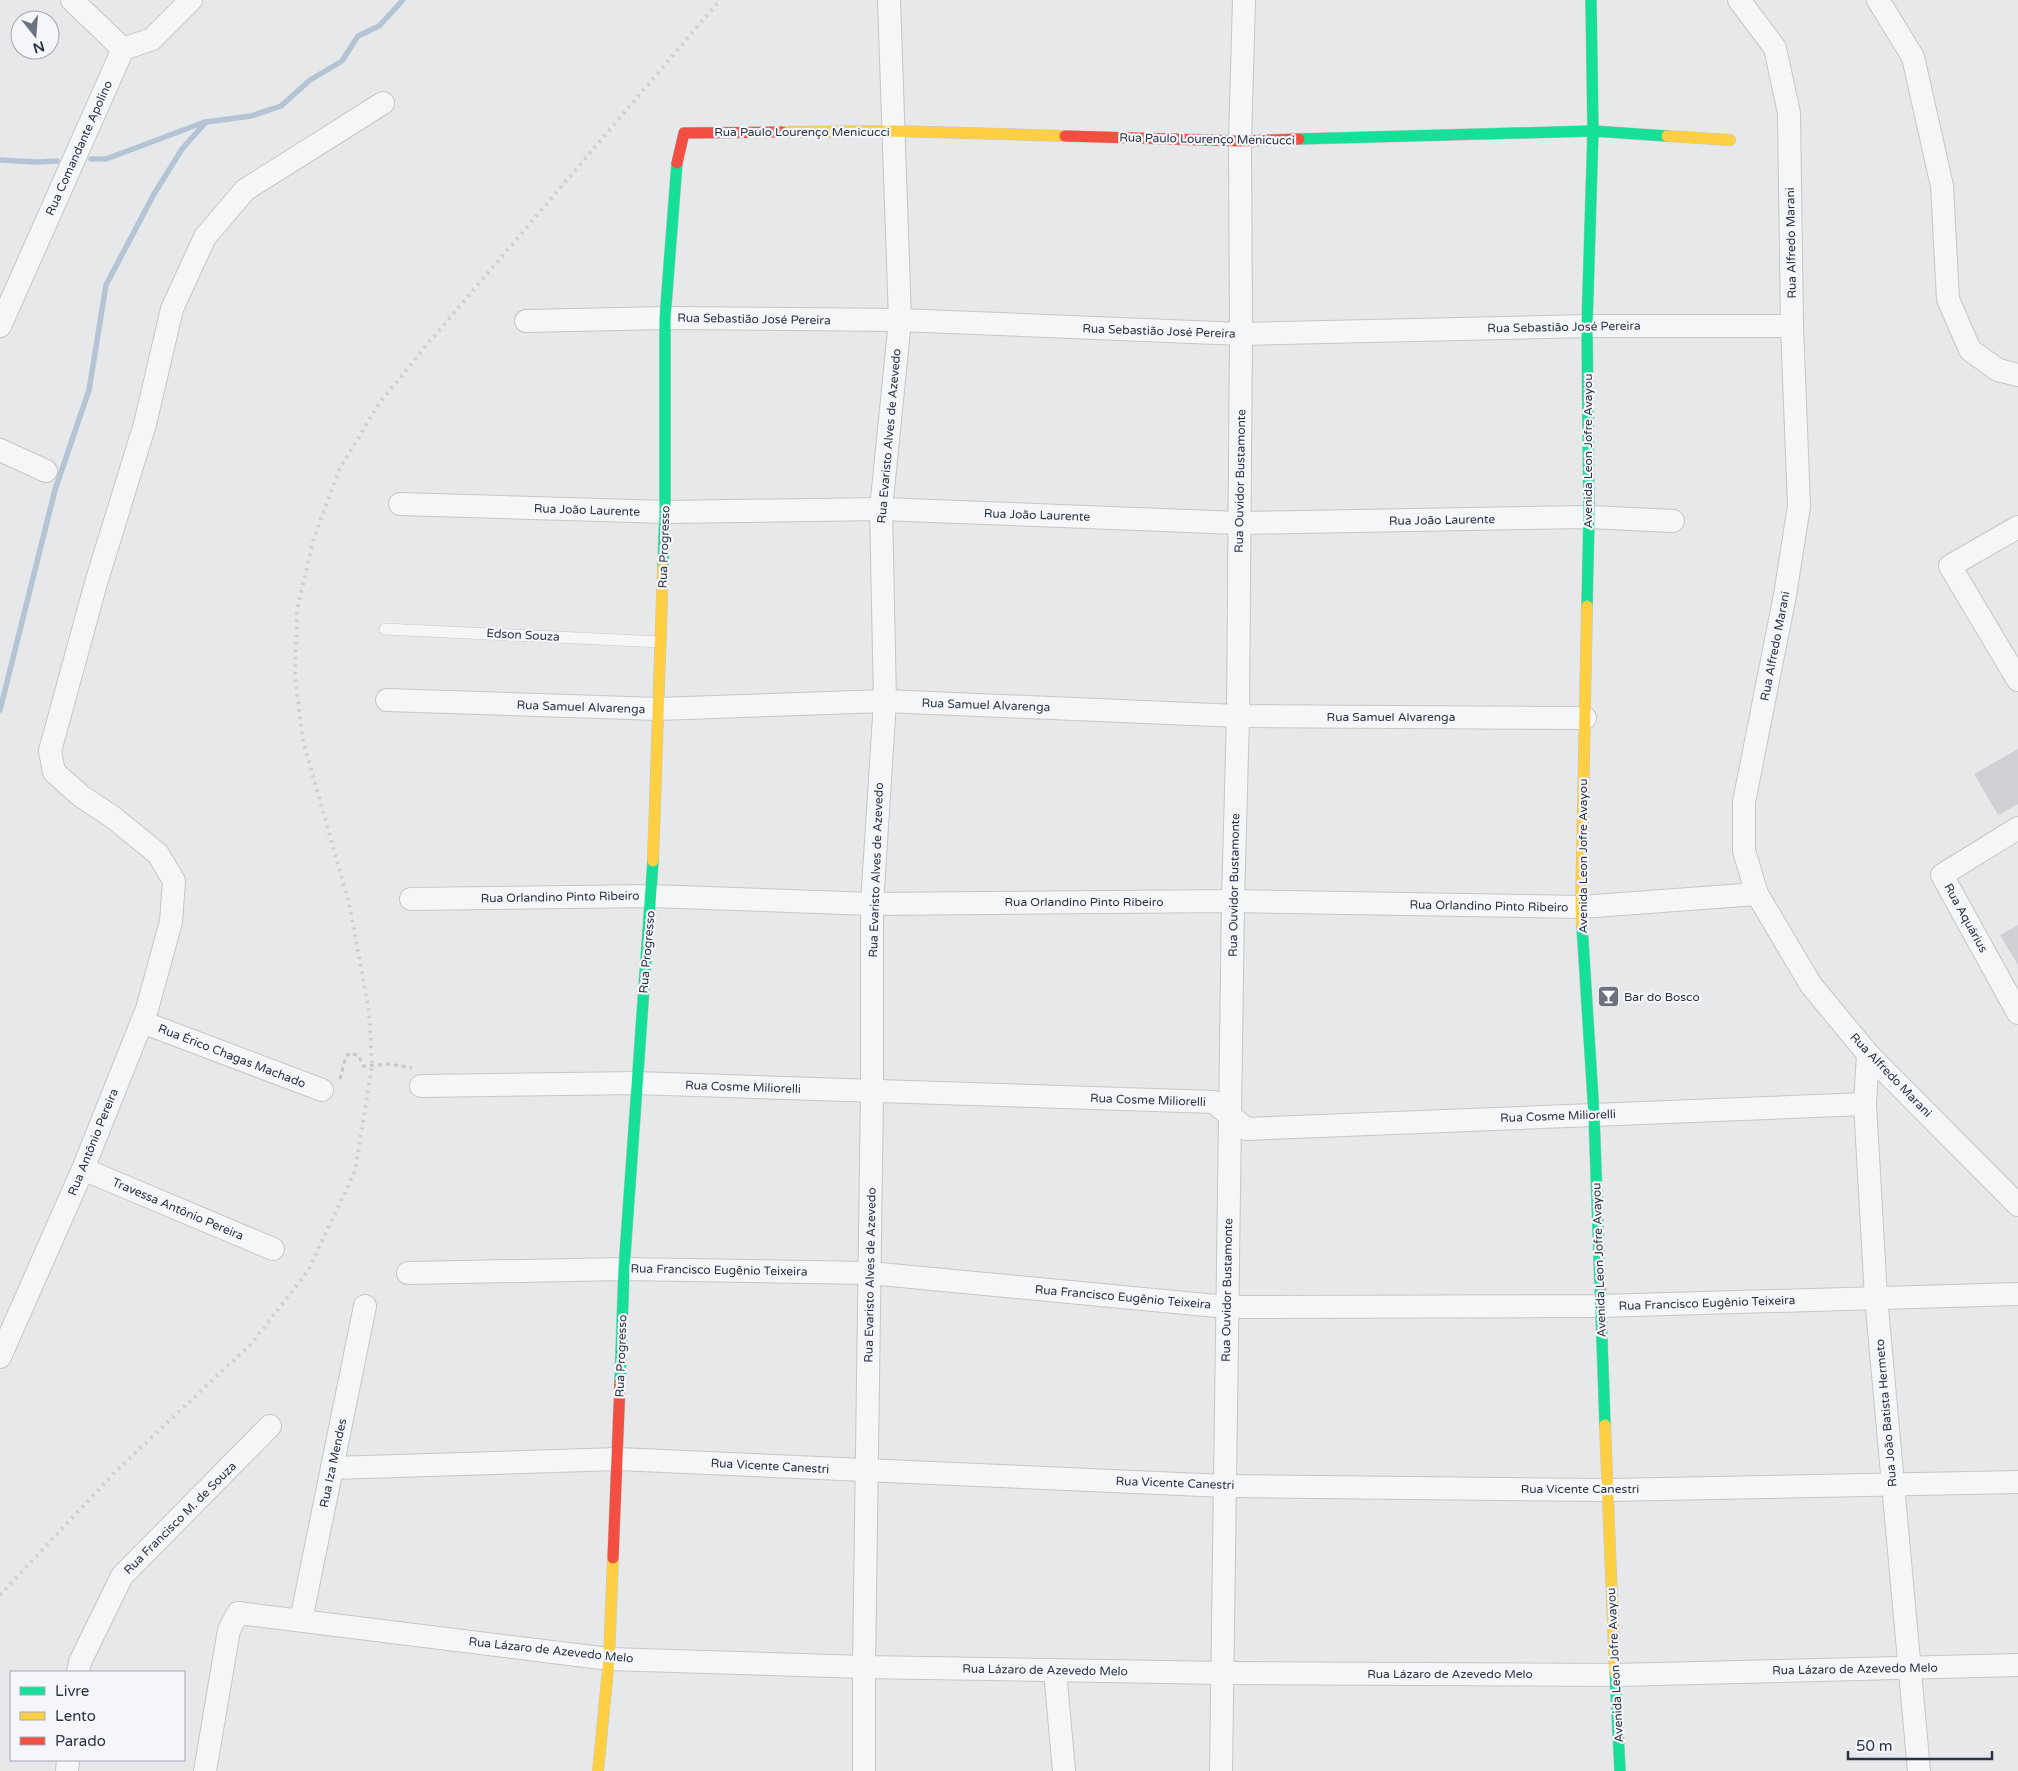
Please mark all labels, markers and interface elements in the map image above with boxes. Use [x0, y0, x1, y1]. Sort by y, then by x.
north arrow [10, 10, 60, 60]
text: N [31, 37, 47, 57]
street label: Rua Comandante Apolino [43, 78, 115, 218]
street label: Rua Paulo Lourenço Menicucci [714, 125, 890, 139]
street label: Rua Paulo Lourenço Menicucci [1119, 130, 1295, 148]
street label: Rua Alfredo Marani [1783, 187, 1799, 299]
street label: Rua Sebastião José Pereira [677, 311, 831, 327]
street label: Rua Sebastião José Pereira [1487, 319, 1641, 335]
street label: Rua Sebastião José Pereira [1082, 321, 1236, 341]
street label: Rua Evaristo Alves de Azevedo [874, 348, 904, 524]
street label: Avenida Leon Jofre Avayou [1581, 374, 1595, 528]
street label: Rua Ouvidor Bustamonte [1232, 409, 1248, 553]
street label: Rua João Laurente [534, 501, 641, 519]
street label: Rua Progresso [656, 505, 672, 589]
street label: Rua João Laurente [984, 506, 1091, 524]
street label: Rua João Laurente [1389, 512, 1495, 528]
street label: Rua Alfredo Marani [1758, 590, 1792, 702]
street label: Edson Souza [486, 626, 560, 644]
street label: Rua Samuel Alvarenga [921, 696, 1051, 714]
street label: Rua Samuel Alvarenga [516, 698, 646, 716]
street label: Rua Samuel Alvarenga [1327, 710, 1455, 724]
street label: Avenida Leon Jofre Avayou [1576, 779, 1590, 933]
street label: Rua Evaristo Alves de Azevedo [866, 782, 886, 958]
street label: Rua Ouvidor Bustamonte [1226, 813, 1242, 957]
street label: Rua Aquárius [1941, 881, 1991, 955]
street label: Rua Orlandino Pinto Ribeiro [480, 889, 640, 905]
street label: Rua Orlandino Pinto Ribeiro [1005, 895, 1163, 909]
street label: Rua Orlandino Pinto Ribeiro [1409, 898, 1569, 914]
street label: Rua Progresso [636, 910, 658, 994]
bar icon: Bar do Bosco [1596, 985, 1620, 1009]
place label: Bar do Bosco [1624, 990, 1700, 1004]
street label: Rua Érico Chagas Machado [156, 1021, 308, 1091]
street label: Rua Alfredo Marani [1847, 1030, 1935, 1120]
street label: Rua Cosme Miliorelli [685, 1078, 801, 1096]
street label: Rua Antônio Pereira [65, 1086, 121, 1198]
street label: Rua Cosme Miliorelli [1090, 1091, 1206, 1109]
street label: Rua Cosme Miliorelli [1500, 1107, 1616, 1125]
street label: Travessa Antônio Pereira [110, 1175, 246, 1243]
street label: Avenida Leon Jofre Avayou [1589, 1182, 1609, 1338]
street label: Rua Evaristo Alves de Azevedo [861, 1187, 879, 1363]
street label: Rua Ouvidor Bustamonte [1219, 1218, 1235, 1362]
street label: Rua Francisco Eugênio Teixeira [630, 1261, 808, 1279]
street label: Rua Francisco Eugênio Teixeira [1034, 1282, 1212, 1312]
street label: Rua Francisco Eugênio Teixeira [1618, 1293, 1796, 1313]
street label: Rua Progresso [613, 1314, 629, 1398]
street label: Rua João Batista Hermeto [1873, 1339, 1899, 1487]
street label: Rua Iza Mendes [317, 1417, 349, 1509]
street label: Rua Vicente Canestri [710, 1456, 830, 1476]
street label: Rua Francisco M. de Souza [121, 1459, 239, 1577]
street label: Rua Vicente Canestri [1115, 1474, 1235, 1492]
street label: Rua Vicente Canestri [1521, 1482, 1639, 1496]
street label: Avenida Leon Jofre Avayou [1604, 1587, 1626, 1743]
street label: Rua Lázaro de Azevedo Melo [468, 1634, 634, 1666]
street label: Rua Lázaro de Azevedo Melo [1772, 1661, 1938, 1677]
street label: Rua Lázaro de Azevedo Melo [962, 1662, 1128, 1678]
street label: Rua Lázaro de Azevedo Melo [1367, 1667, 1533, 1681]
legend [10, 1671, 185, 1761]
text: Livre [55, 1682, 89, 1700]
text: Lento [55, 1707, 96, 1725]
scale bar [1848, 1728, 1992, 1760]
text: Parado [55, 1732, 106, 1750]
text: 50 m [1856, 1737, 1893, 1755]

